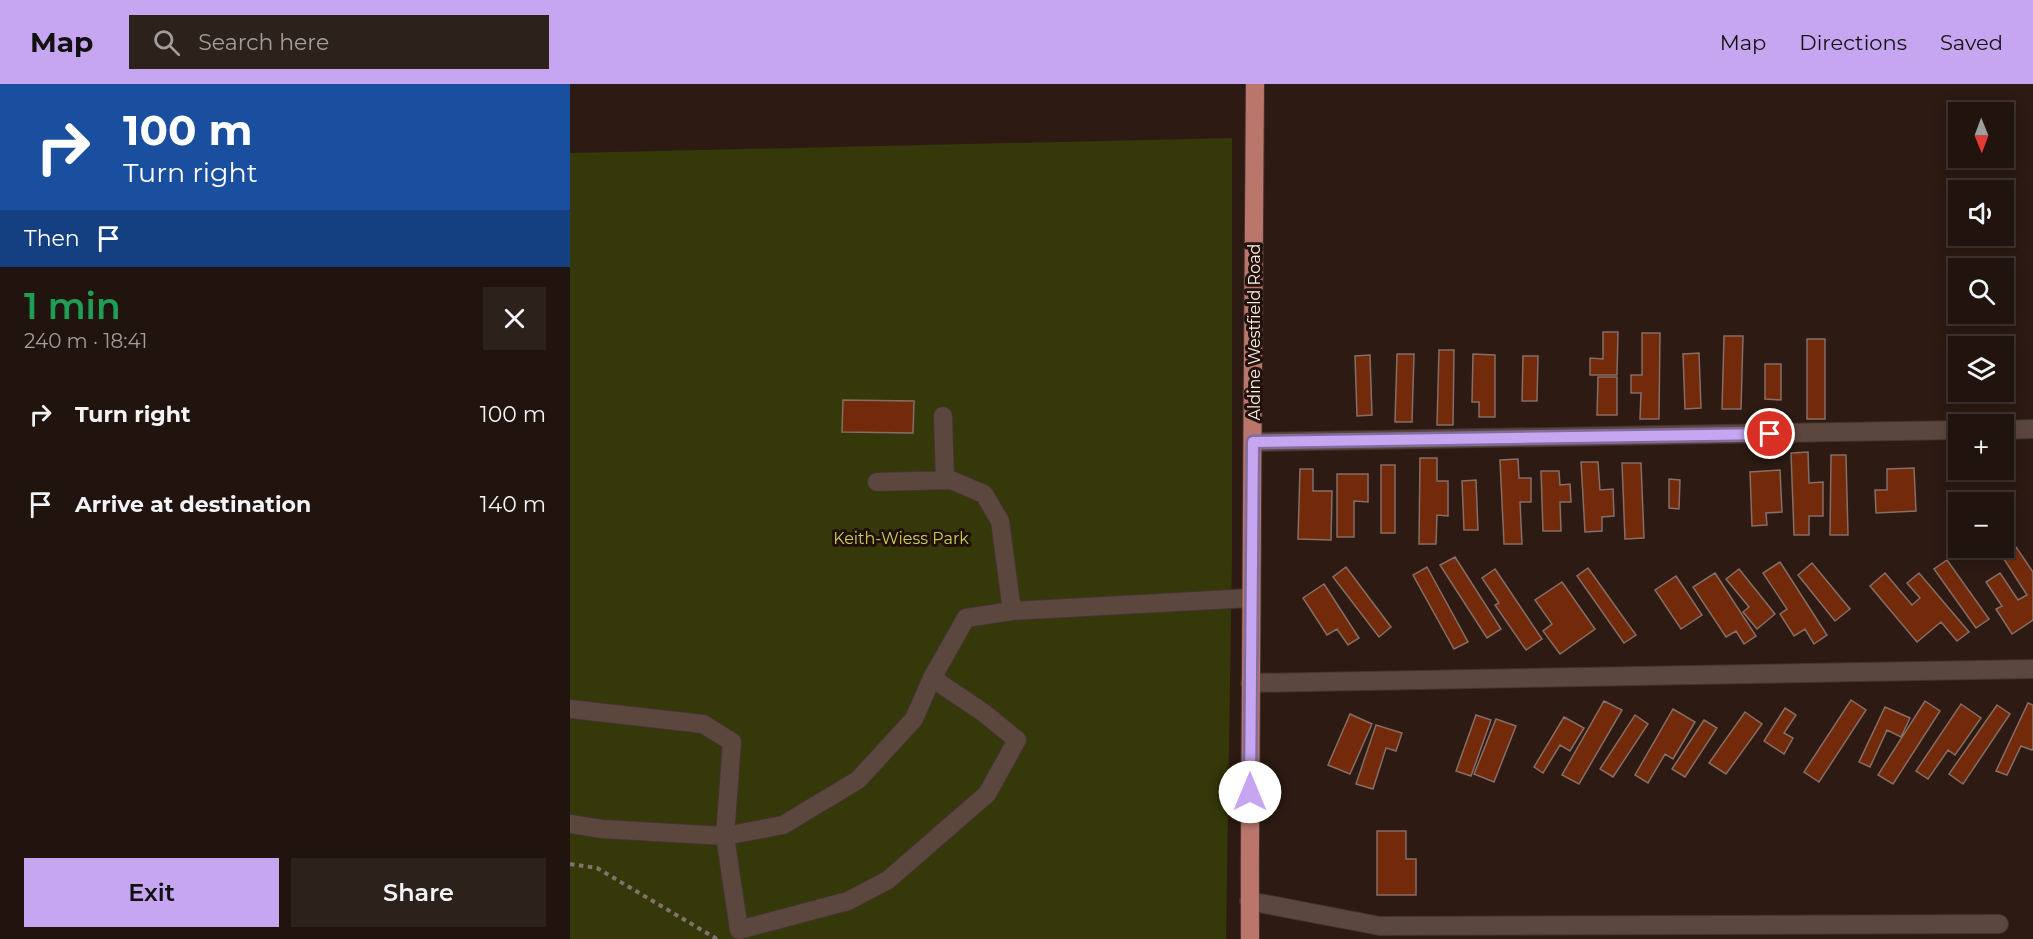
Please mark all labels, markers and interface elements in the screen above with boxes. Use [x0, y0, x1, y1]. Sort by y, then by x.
search box [129, 15, 549, 69]
text: Map [30, 25, 93, 59]
icon: search [150, 26, 183, 59]
text: Search here [198, 29, 329, 56]
text: Map [1720, 30, 1766, 55]
text: Directions [1799, 30, 1907, 55]
text: Saved [1940, 30, 2003, 55]
north arrow [1948, 102, 2014, 168]
map controls [1948, 102, 2014, 558]
text: 100 m [123, 104, 252, 156]
icon: right [24, 108, 102, 186]
text: Turn right [123, 156, 258, 189]
button: sound [1948, 180, 2014, 246]
icon: arrive [92, 222, 125, 255]
text: Then [24, 225, 80, 252]
street label: Aldine Westfield Road [1245, 244, 1264, 420]
button: search [1948, 258, 2014, 324]
text: 1 min [24, 284, 121, 328]
button: close [483, 287, 546, 350]
text: 240 m · 18:41 [24, 329, 148, 353]
button: layers [1948, 336, 2014, 402]
icon: right [24, 398, 57, 431]
text: Turn right [75, 401, 190, 428]
text: 100 m [480, 401, 546, 428]
pin [1744, 408, 1795, 459]
button: + [1948, 414, 2014, 480]
icon: arrive [1753, 417, 1786, 450]
icon: arrive [24, 488, 57, 521]
text: Arrive at destination [75, 491, 311, 518]
text: 140 m [480, 491, 546, 518]
button: − [1948, 492, 2014, 558]
park label: Keith-Wiess Park [833, 529, 969, 548]
position arrow [1218, 760, 1282, 824]
button: Exit [24, 858, 279, 927]
button: Share [291, 858, 546, 927]

